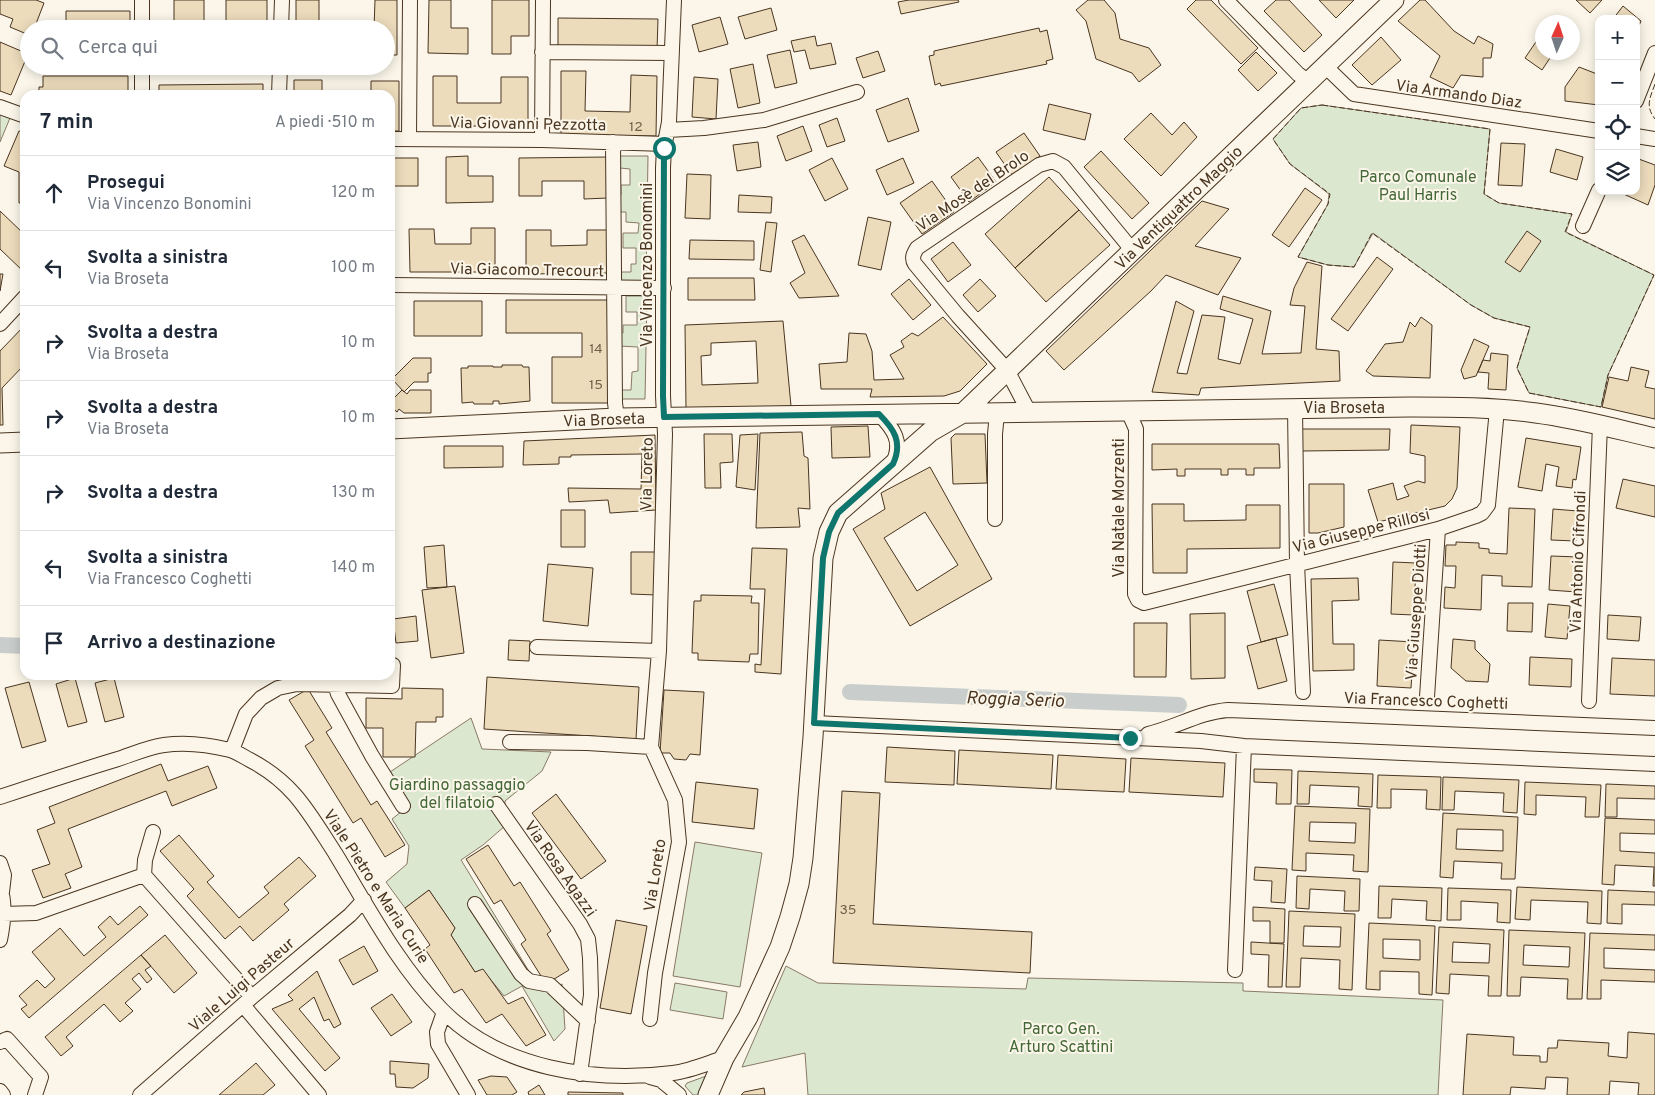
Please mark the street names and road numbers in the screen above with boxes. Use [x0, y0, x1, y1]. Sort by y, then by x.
street label: Via Armando Diaz [1394, 76, 1523, 114]
street label: Via Giovanni Pezzotta [450, 114, 606, 136]
street label: Via Ventiquattro Maggio [1111, 142, 1248, 275]
street label: Via Mosè del Brolo [913, 146, 1033, 237]
street label: Via Vincenzo Bonomini [638, 183, 658, 347]
street label: Via Giacomo Trecourt [450, 260, 604, 282]
street label: Via Broseta [1303, 399, 1385, 419]
street label: Via Broseta [563, 410, 645, 432]
street label: Via Loreto [637, 437, 659, 511]
street label: Via Natale Morzenti [1110, 438, 1130, 578]
street label: Via Antonio Cifrondi [1567, 490, 1591, 634]
street label: Via Giuseppe Rillosi [1291, 505, 1432, 559]
street label: Via Giuseppe Diotti [1402, 543, 1432, 681]
street label: Via Francesco Coghetti [1343, 689, 1509, 715]
street label: Viale Pietro e Maria Curie [318, 806, 433, 968]
street label: Via Rosa Agazzi [519, 817, 600, 921]
street label: Via Loreto [640, 837, 672, 913]
street label: Viale Luigi Pasteur [185, 934, 299, 1037]

